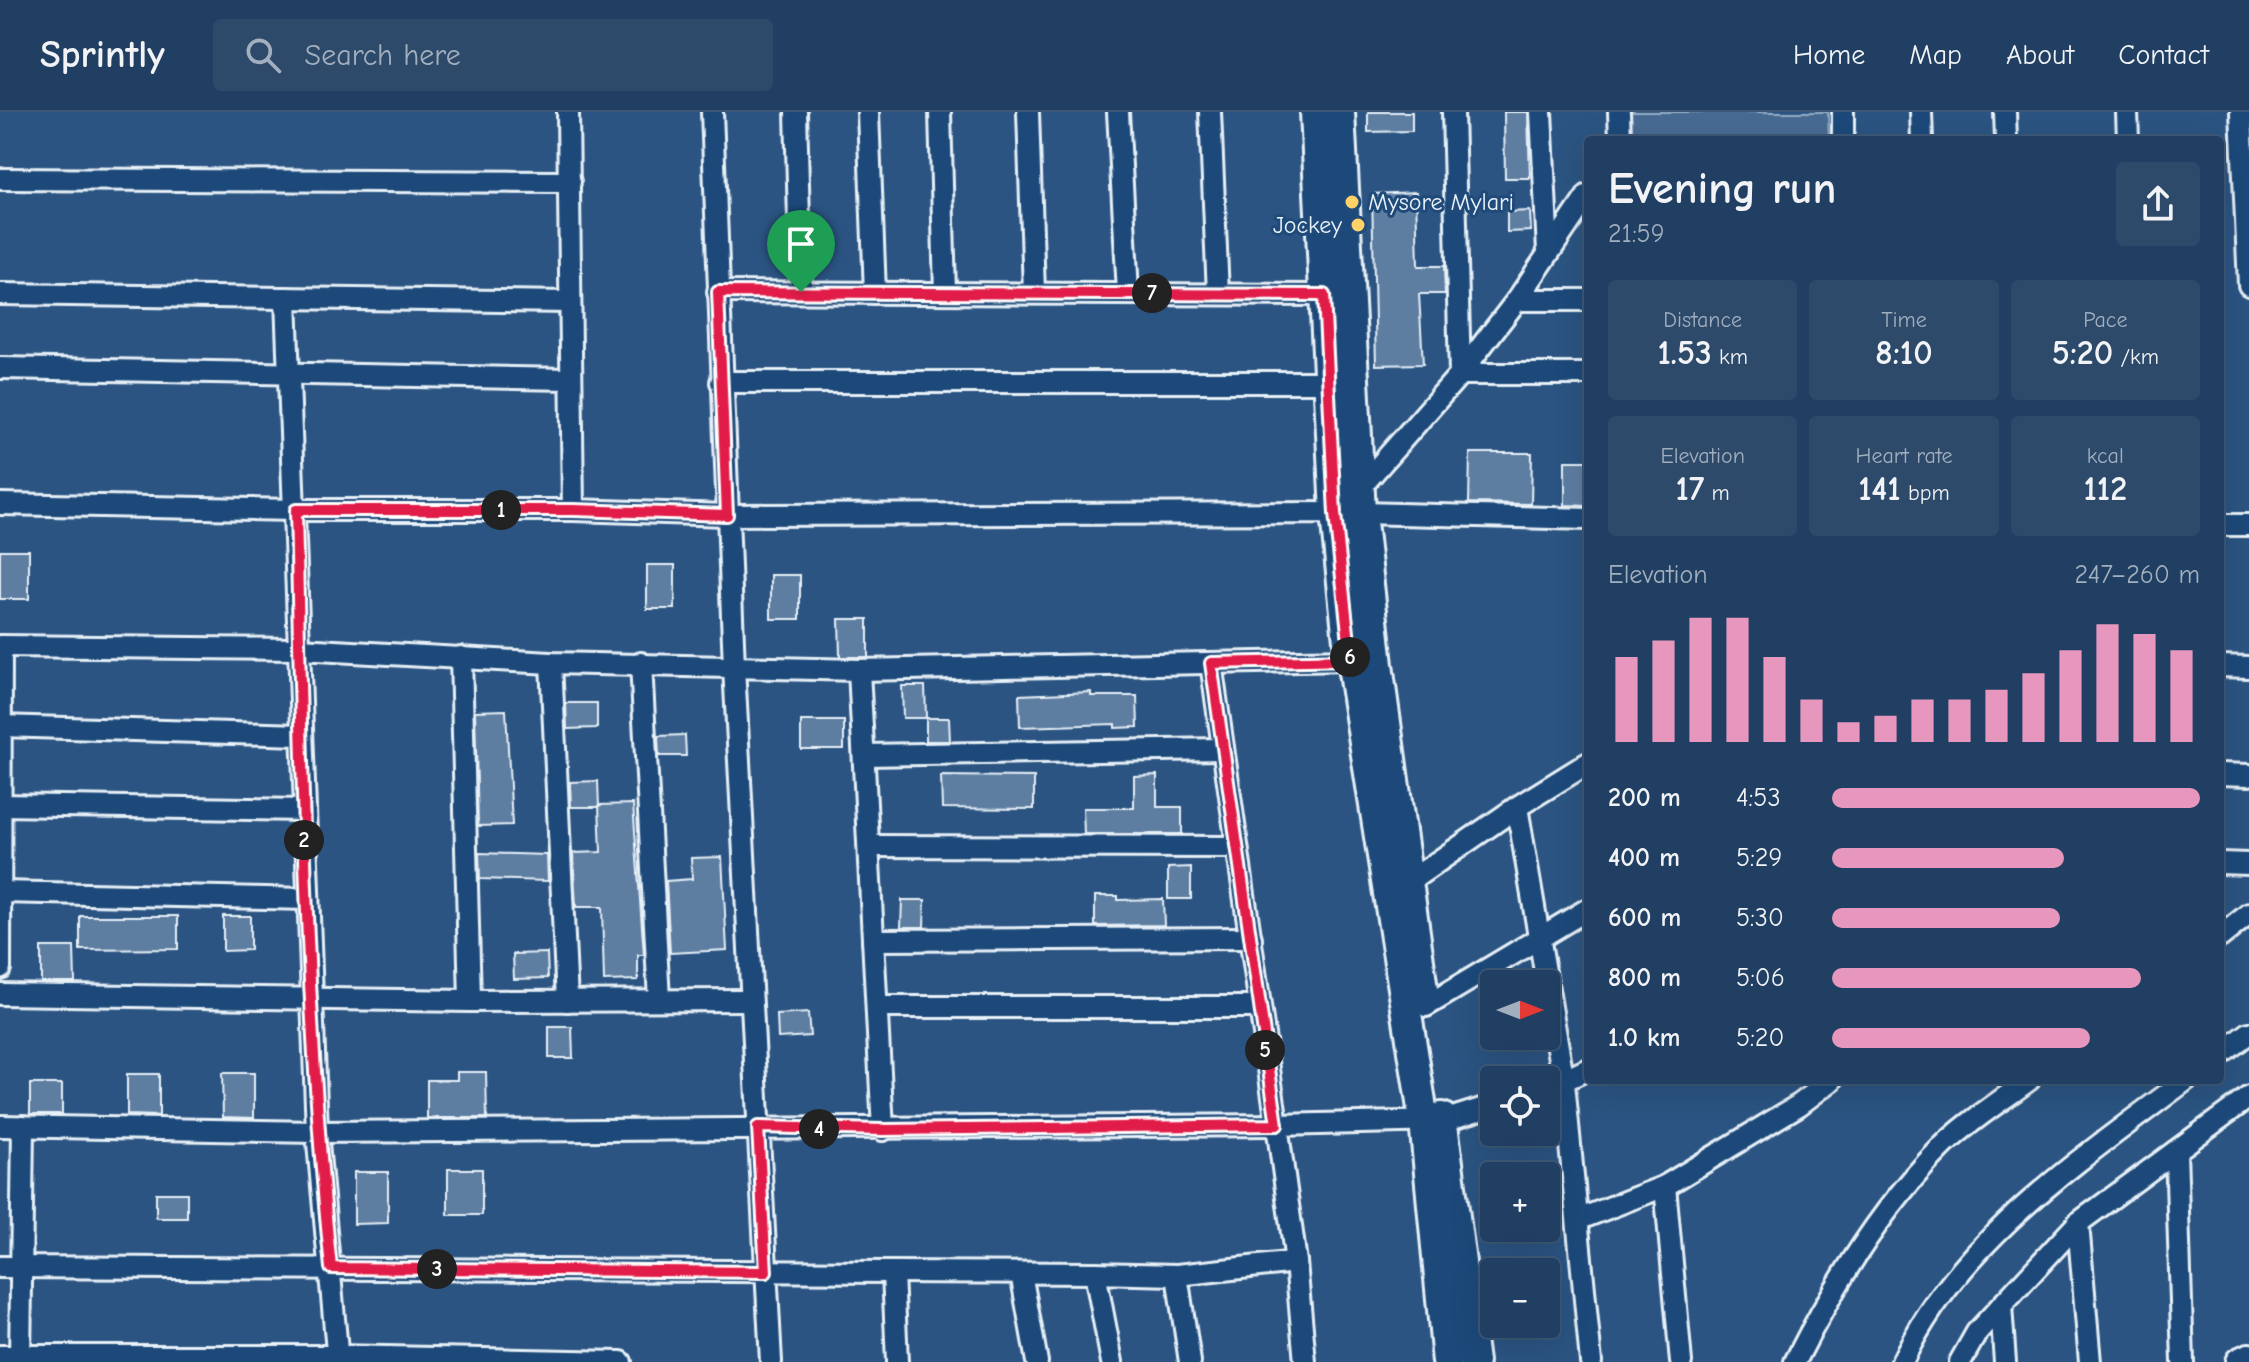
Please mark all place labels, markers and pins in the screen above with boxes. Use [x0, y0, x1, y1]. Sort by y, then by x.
place label: Mysore Mylari [1368, 188, 1514, 216]
marker: Mysore Mylari [1343, 193, 1361, 211]
pin [767, 210, 835, 292]
place label: Jockey [1273, 211, 1342, 239]
marker: Jockey [1349, 216, 1367, 234]
pin: 7 [1132, 273, 1172, 313]
pin: 1 [481, 490, 521, 530]
pin: 6 [1330, 637, 1370, 677]
pin: 2 [284, 820, 324, 860]
pin: 5 [1245, 1030, 1285, 1070]
pin: 4 [799, 1109, 839, 1149]
pin: 3 [417, 1249, 457, 1289]

